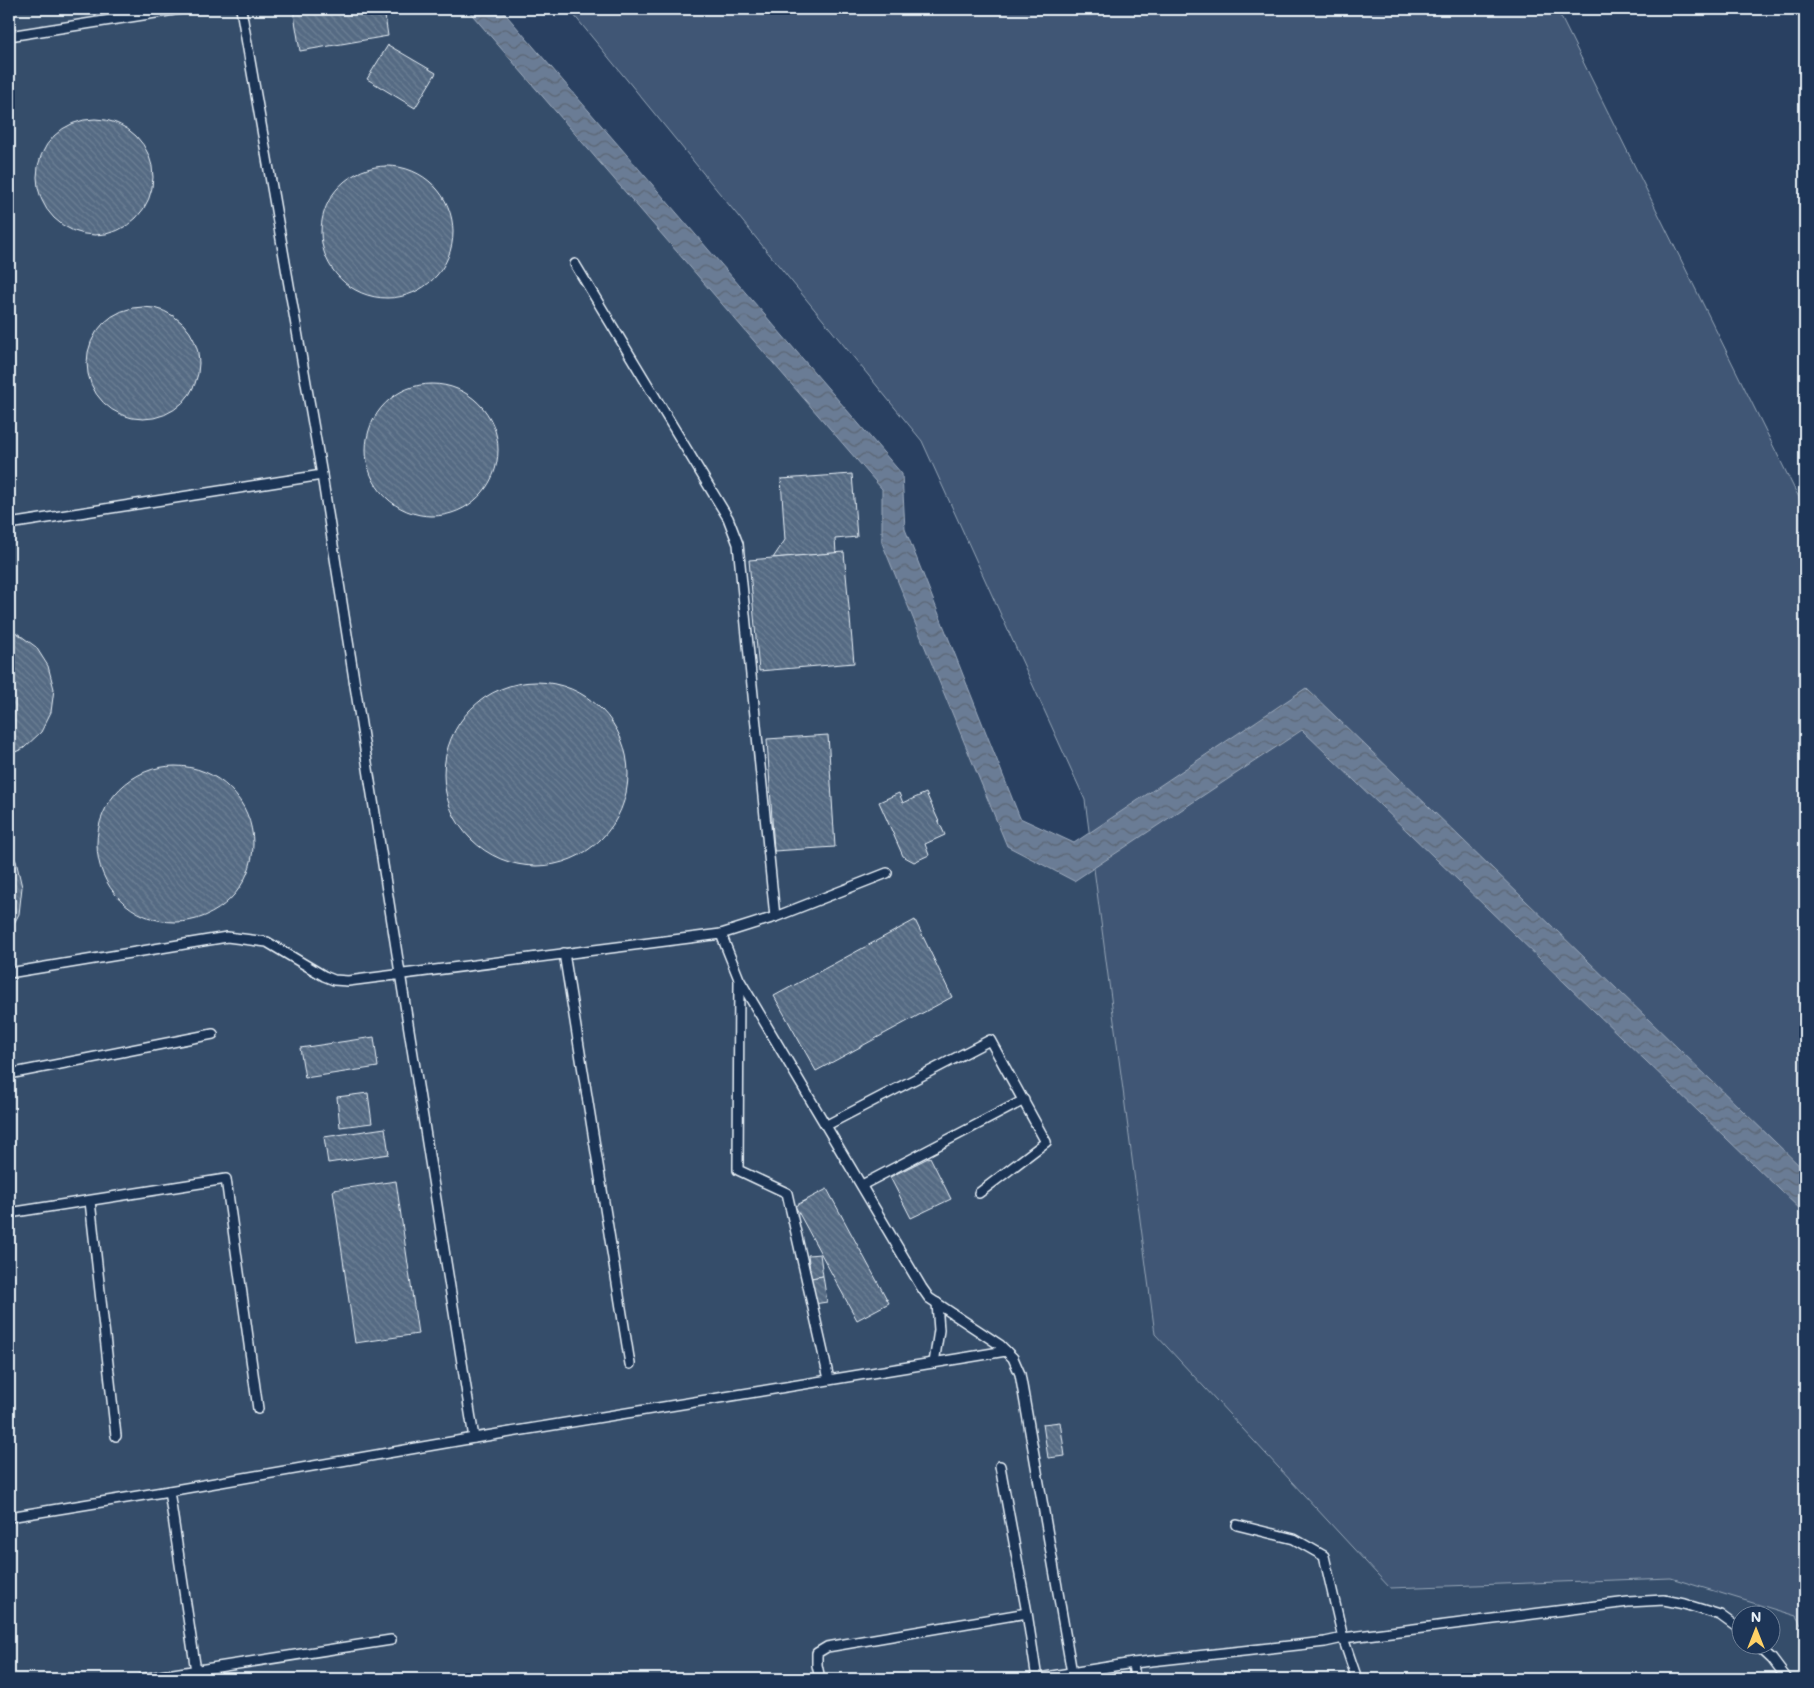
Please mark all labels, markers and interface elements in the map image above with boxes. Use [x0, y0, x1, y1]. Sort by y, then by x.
north arrow [1732, 1606, 1782, 1656]
text: N [1751, 1607, 1761, 1626]

